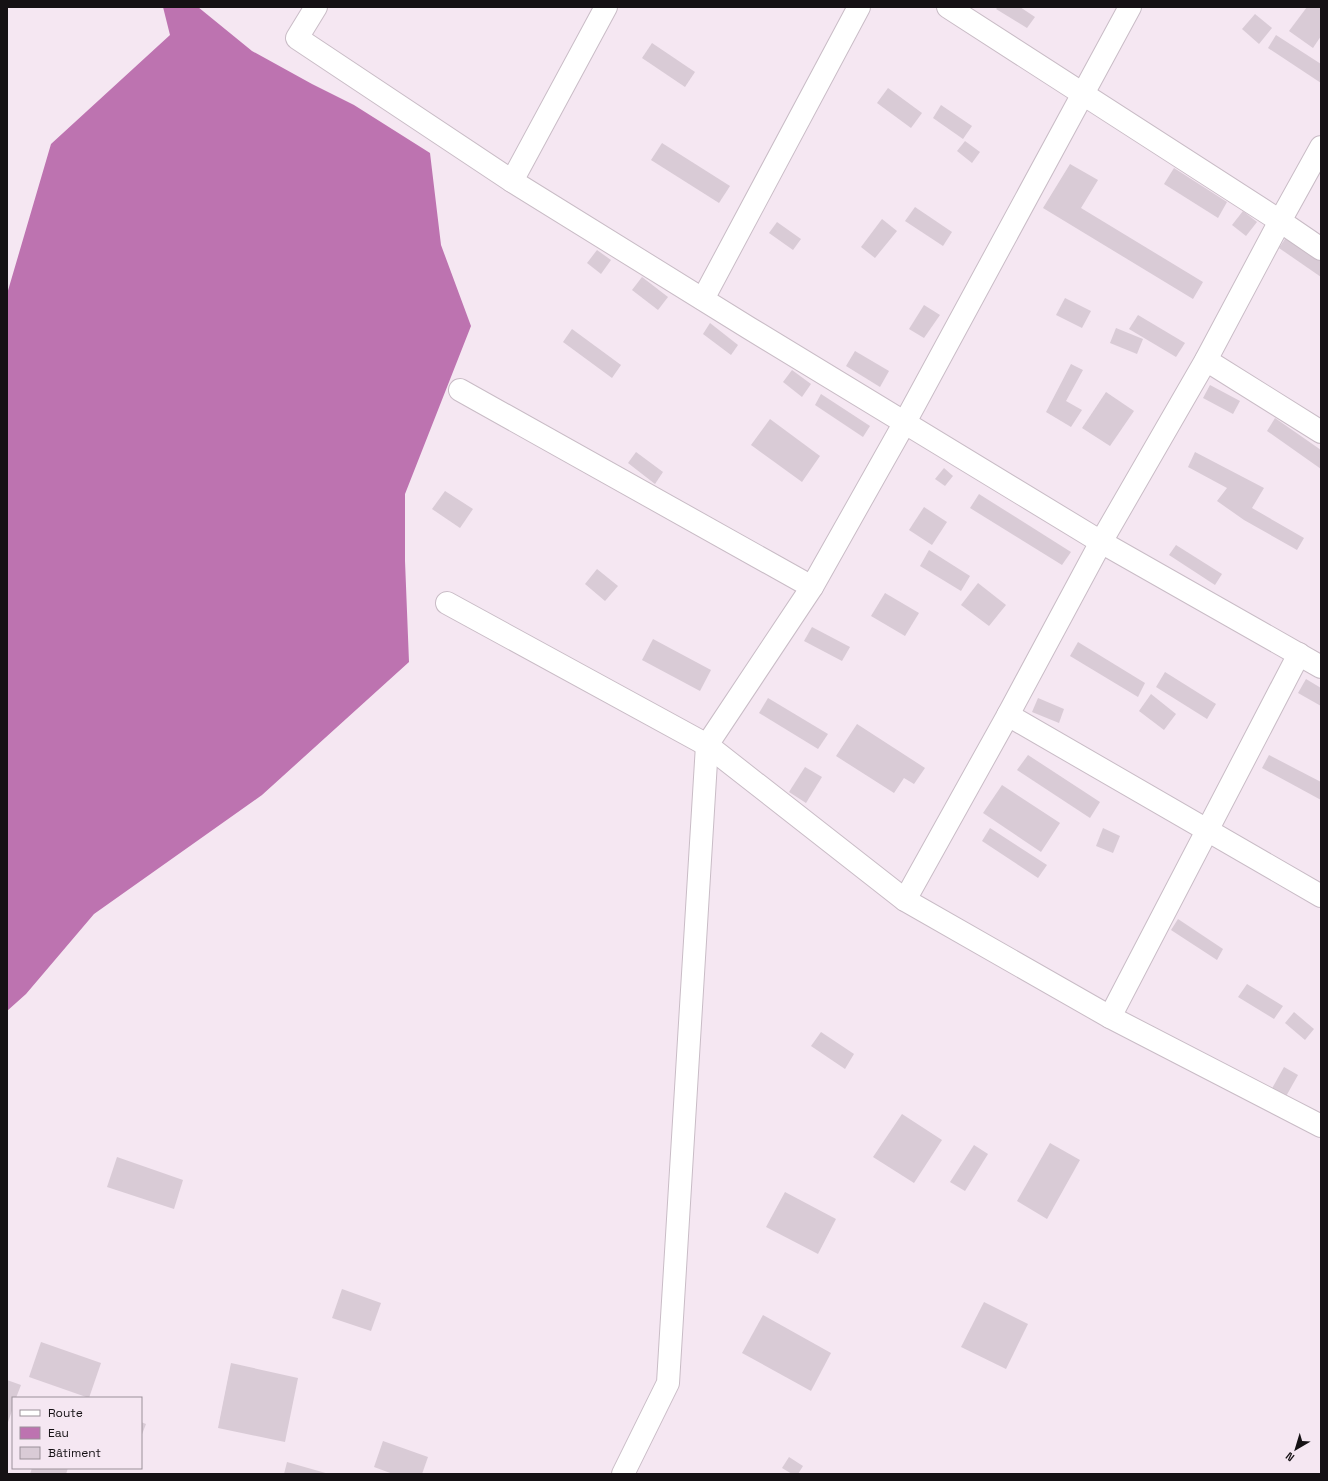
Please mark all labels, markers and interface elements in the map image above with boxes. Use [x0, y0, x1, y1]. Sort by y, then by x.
legend [12, 1397, 142, 1469]
text: Route [48, 1405, 83, 1421]
text: Eau [48, 1425, 69, 1441]
north arrow [1276, 1429, 1316, 1469]
text: Bâtiment [48, 1445, 101, 1461]
text: N [1283, 1449, 1297, 1465]

